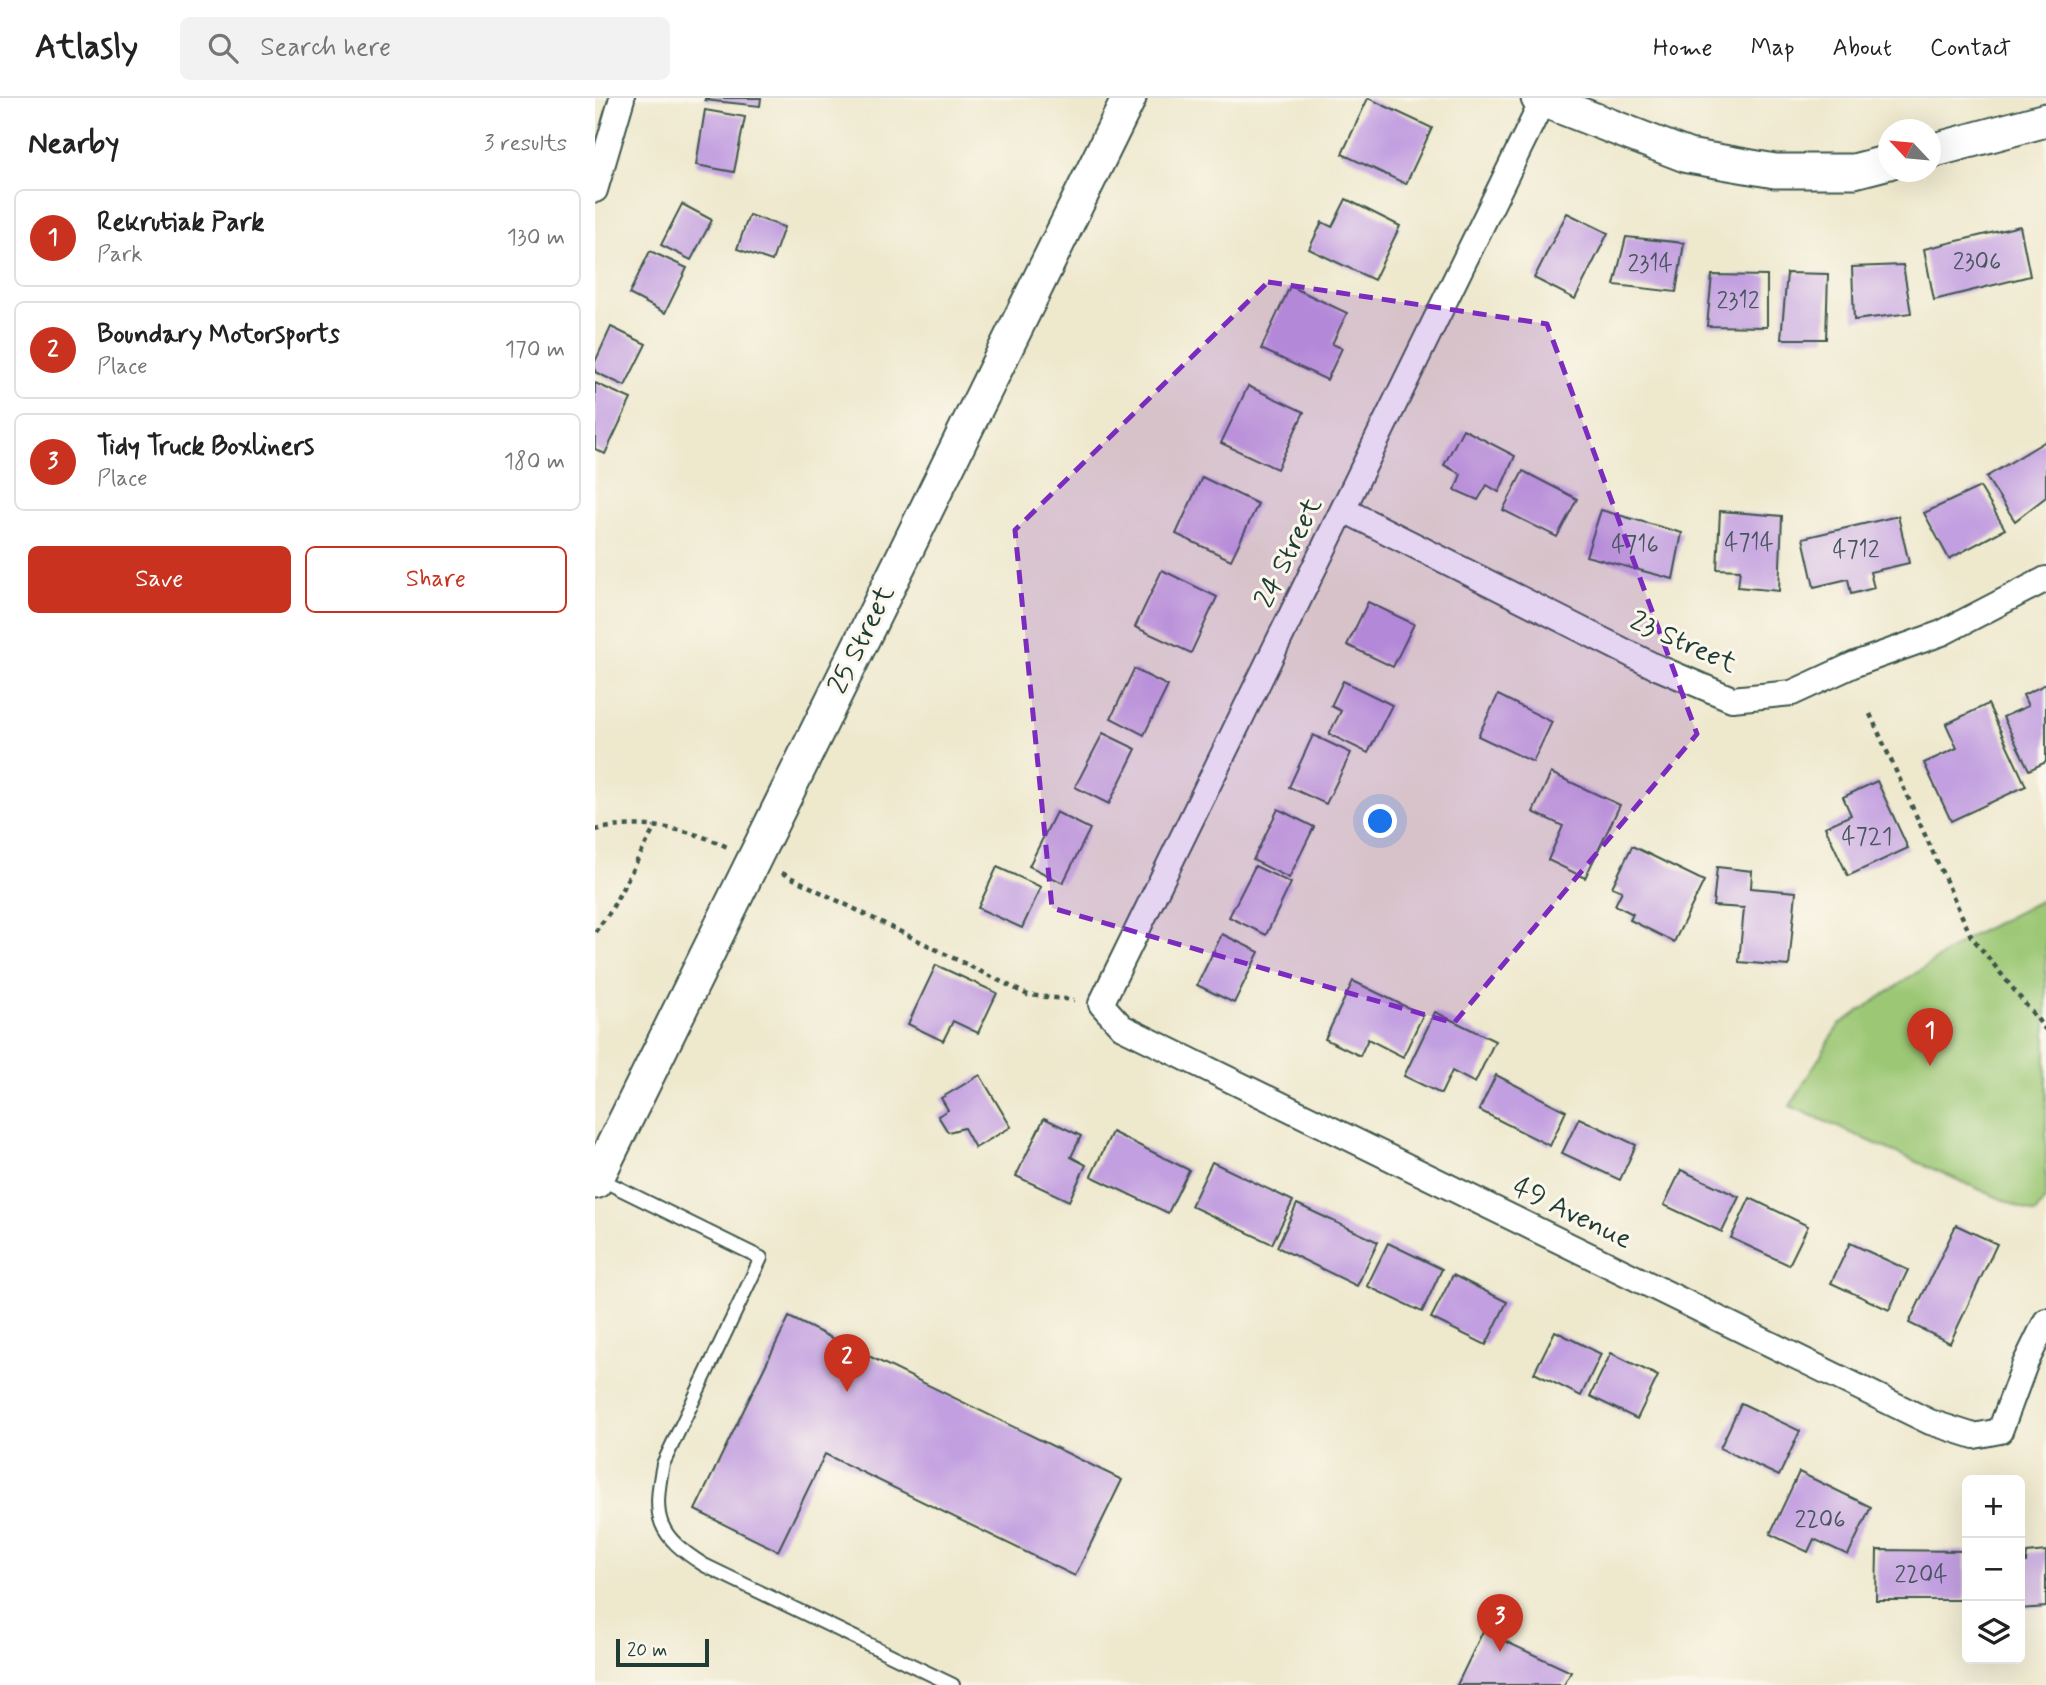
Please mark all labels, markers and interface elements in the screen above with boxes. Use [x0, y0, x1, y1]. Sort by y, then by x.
search box [180, 17, 670, 80]
text: Atlasly [35, 26, 138, 70]
icon: search [204, 29, 242, 67]
text: Search here [260, 31, 391, 65]
text: Home [1653, 33, 1713, 64]
text: Map [1751, 33, 1795, 64]
text: About [1833, 33, 1892, 64]
text: Contact [1930, 33, 2011, 64]
north arrow [1878, 119, 1941, 182]
text: Nearby [28, 124, 119, 163]
text: 3 results [484, 129, 567, 159]
text: Rekrutiak Park [97, 206, 264, 240]
text: 1 [48, 223, 58, 253]
text: 130 m [507, 223, 565, 253]
text: Park [97, 240, 143, 270]
house number: 2306 [1953, 247, 2001, 278]
house number: 2314 [1627, 249, 1673, 280]
house number: 2312 [1716, 286, 1760, 317]
text: Boundary Motorsports [97, 318, 340, 352]
text: 2 [47, 335, 59, 365]
text: 170 m [505, 335, 565, 365]
text: Place [97, 352, 148, 382]
text: Tidy Truck Boxliners [97, 430, 314, 464]
text: 3 [48, 447, 58, 477]
text: 180 m [504, 447, 565, 477]
text: Place [97, 464, 148, 494]
street label: 24 Street [1246, 491, 1332, 614]
house number: 4714 [1724, 528, 1774, 559]
house number: 4716 [1611, 530, 1659, 561]
house number: 4712 [1832, 535, 1880, 566]
button: Save [28, 546, 291, 613]
button: Share [305, 546, 567, 613]
street label: 25 Street [820, 579, 904, 700]
street label: 23 Street [1624, 603, 1743, 683]
your location [1363, 804, 1397, 838]
house number: 4721 [1841, 822, 1893, 853]
pin: 1 [1907, 1008, 1953, 1066]
street label: 49 Avenue [1506, 1169, 1638, 1259]
pin: 2 [824, 1334, 870, 1392]
map controls [1962, 1475, 2025, 1664]
button: + [1962, 1475, 2025, 1538]
house number: 2206 [1794, 1505, 1846, 1536]
button: − [1962, 1538, 2025, 1601]
house number: 2204 [1895, 1560, 1947, 1591]
pin: 3 [1477, 1594, 1523, 1652]
button: layers [1962, 1601, 2025, 1664]
scale bar [616, 1636, 709, 1668]
text: 20 m [627, 1638, 667, 1663]

